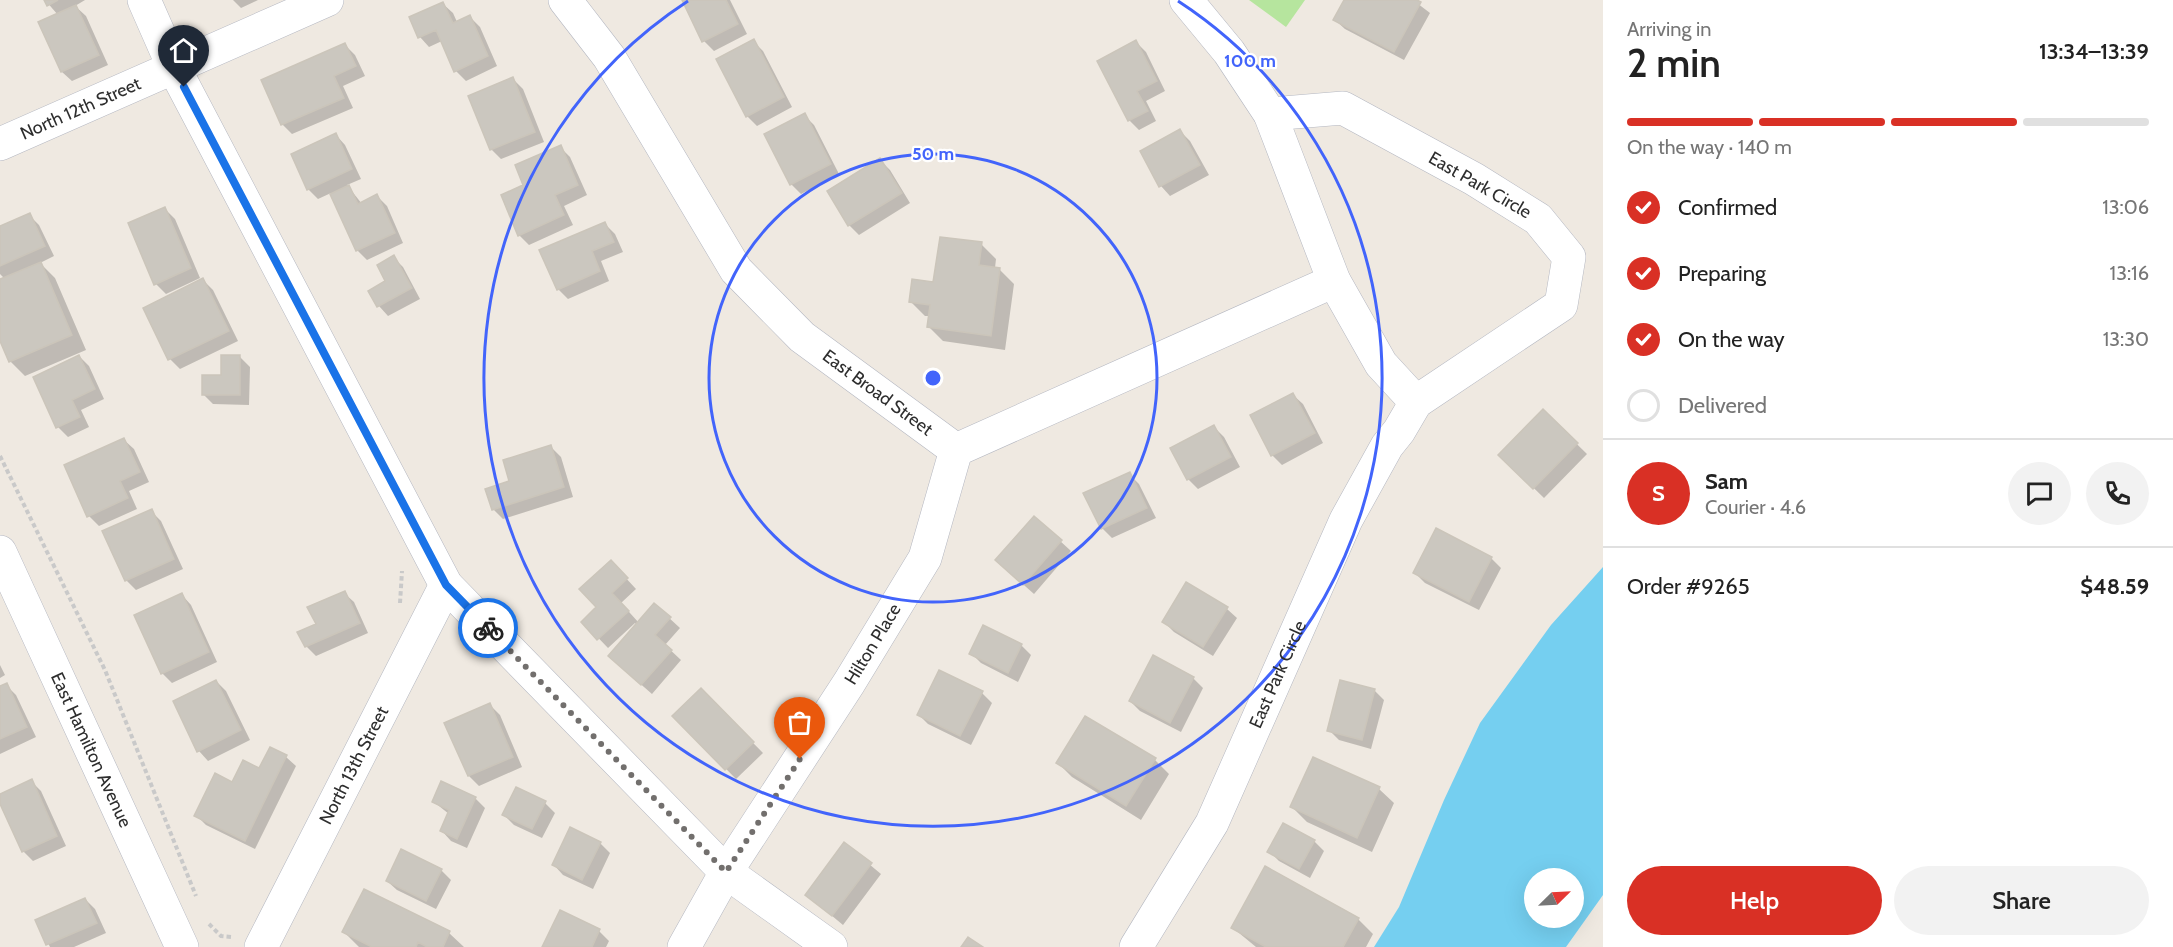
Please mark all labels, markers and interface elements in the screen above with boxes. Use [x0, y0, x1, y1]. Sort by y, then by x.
text: Arriving in [1627, 17, 1711, 41]
pin [158, 25, 209, 87]
icon: home [167, 34, 200, 67]
text: 13:34–13:39 [2039, 38, 2149, 65]
text: 2 min [1627, 39, 1721, 87]
text: 100 m [1224, 50, 1276, 72]
street label: North 12th Street [17, 72, 144, 145]
text: On the way · 140 m [1627, 135, 1792, 159]
text: 50 m [912, 143, 954, 165]
street label: East Park Circle [1425, 147, 1535, 223]
icon: check [1627, 191, 1660, 224]
text: Confirmed [1678, 194, 1777, 221]
text: 13:06 [2102, 195, 2149, 219]
icon: check [1627, 257, 1660, 290]
text: Preparing [1678, 260, 1766, 287]
text: 13:16 [2110, 261, 2149, 285]
icon: check [1627, 323, 1660, 356]
text: On the way [1678, 326, 1785, 353]
text: 13:30 [2103, 327, 2149, 351]
street label: East Broad Street [818, 345, 937, 440]
centre of rings [923, 368, 943, 388]
text: Delivered [1678, 392, 1767, 419]
button: chat [2008, 462, 2071, 525]
button: phone [2086, 462, 2149, 525]
text: Sam [1705, 468, 1748, 495]
text: S [1652, 480, 1665, 507]
text: Courier · 4.6 [1705, 495, 1806, 519]
text: Order #9265 [1627, 573, 1750, 600]
text: $48.59 [2080, 573, 2149, 600]
courier [458, 598, 518, 658]
street label: Hilton Place [840, 600, 906, 689]
icon: bike [472, 612, 505, 645]
street label: East Park Circle [1244, 617, 1311, 731]
street label: East Hamilton Avenue [46, 669, 136, 831]
pin [774, 697, 825, 759]
street label: North 13th Street [315, 703, 393, 828]
icon: bag [783, 706, 816, 739]
button: Help [1627, 866, 1882, 935]
button: Share [1894, 866, 2149, 935]
north arrow [1524, 868, 1584, 928]
map controls [1524, 868, 1584, 928]

